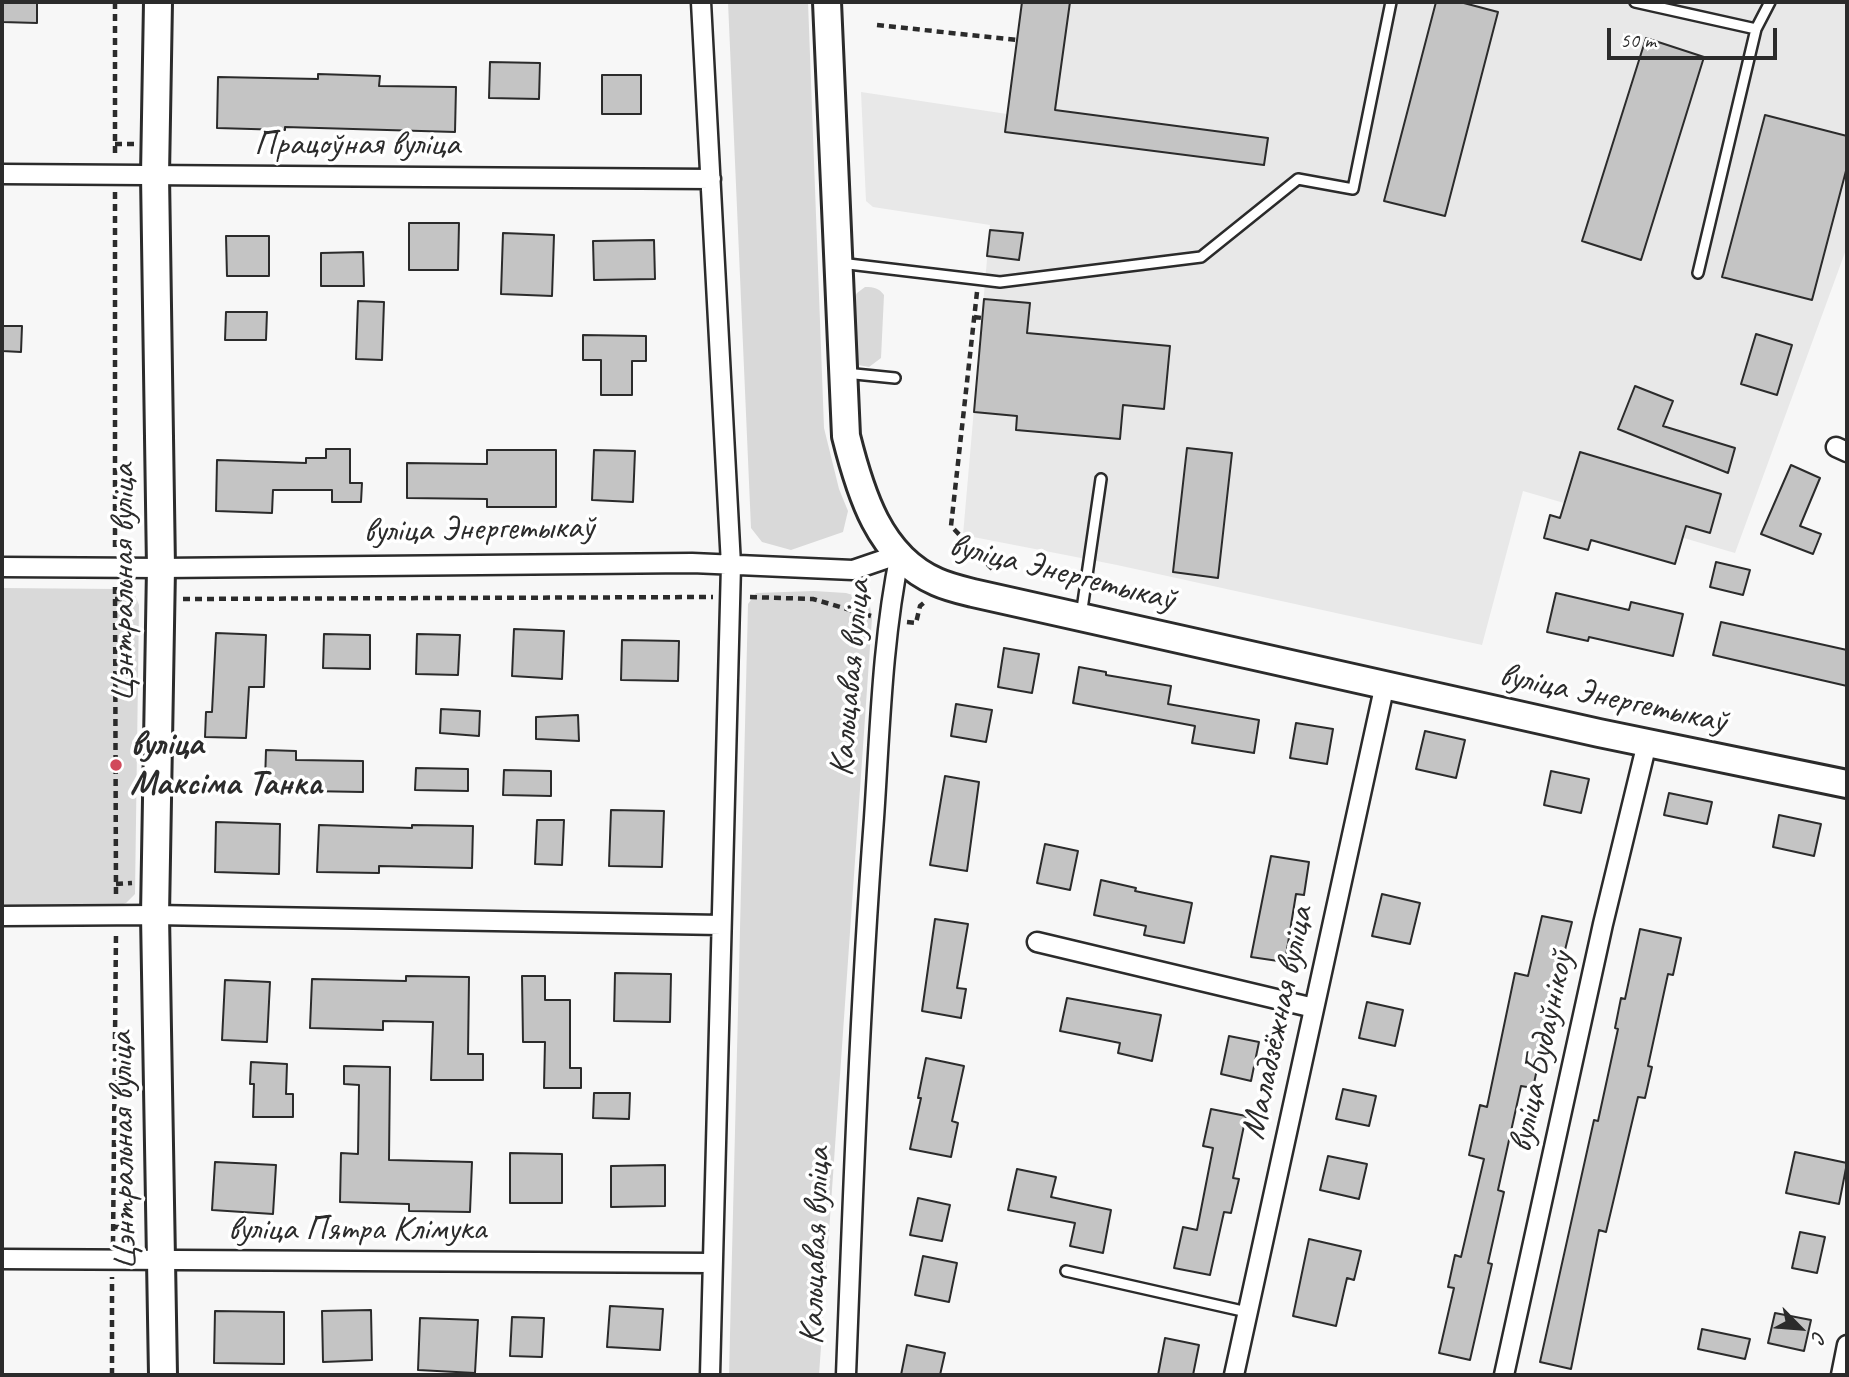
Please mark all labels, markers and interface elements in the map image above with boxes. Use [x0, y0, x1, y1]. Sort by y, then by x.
scale bar [1611, 14, 1781, 58]
text: 50 m [1620, 27, 1656, 53]
street label: Працоўная вуліца [254, 124, 460, 166]
street label: Цэнтральная вуліца [103, 464, 145, 702]
street label: вуліца Энергетыкаў [363, 507, 595, 553]
street label: вуліца Энергетыкаў [945, 525, 1179, 621]
street label: Кальцавая вуліца [821, 578, 881, 778]
street label: вуліца Энергетыкаў [1496, 654, 1730, 744]
place label: вуліца Максіма Танка [130, 724, 322, 806]
marker: вуліца Максіма Танка [108, 757, 124, 773]
street label: Маладзёжная вуліца [1233, 903, 1323, 1143]
street label: вуліца Будаўнікоў [1500, 948, 1584, 1156]
street label: Цэнтральная вуліца [101, 1031, 147, 1271]
street label: Кальцавая вуліца [792, 1147, 840, 1345]
street label: вуліца Пятра Клімука [228, 1209, 486, 1251]
north arrow [1765, 1293, 1835, 1363]
text: С [1806, 1328, 1832, 1346]

